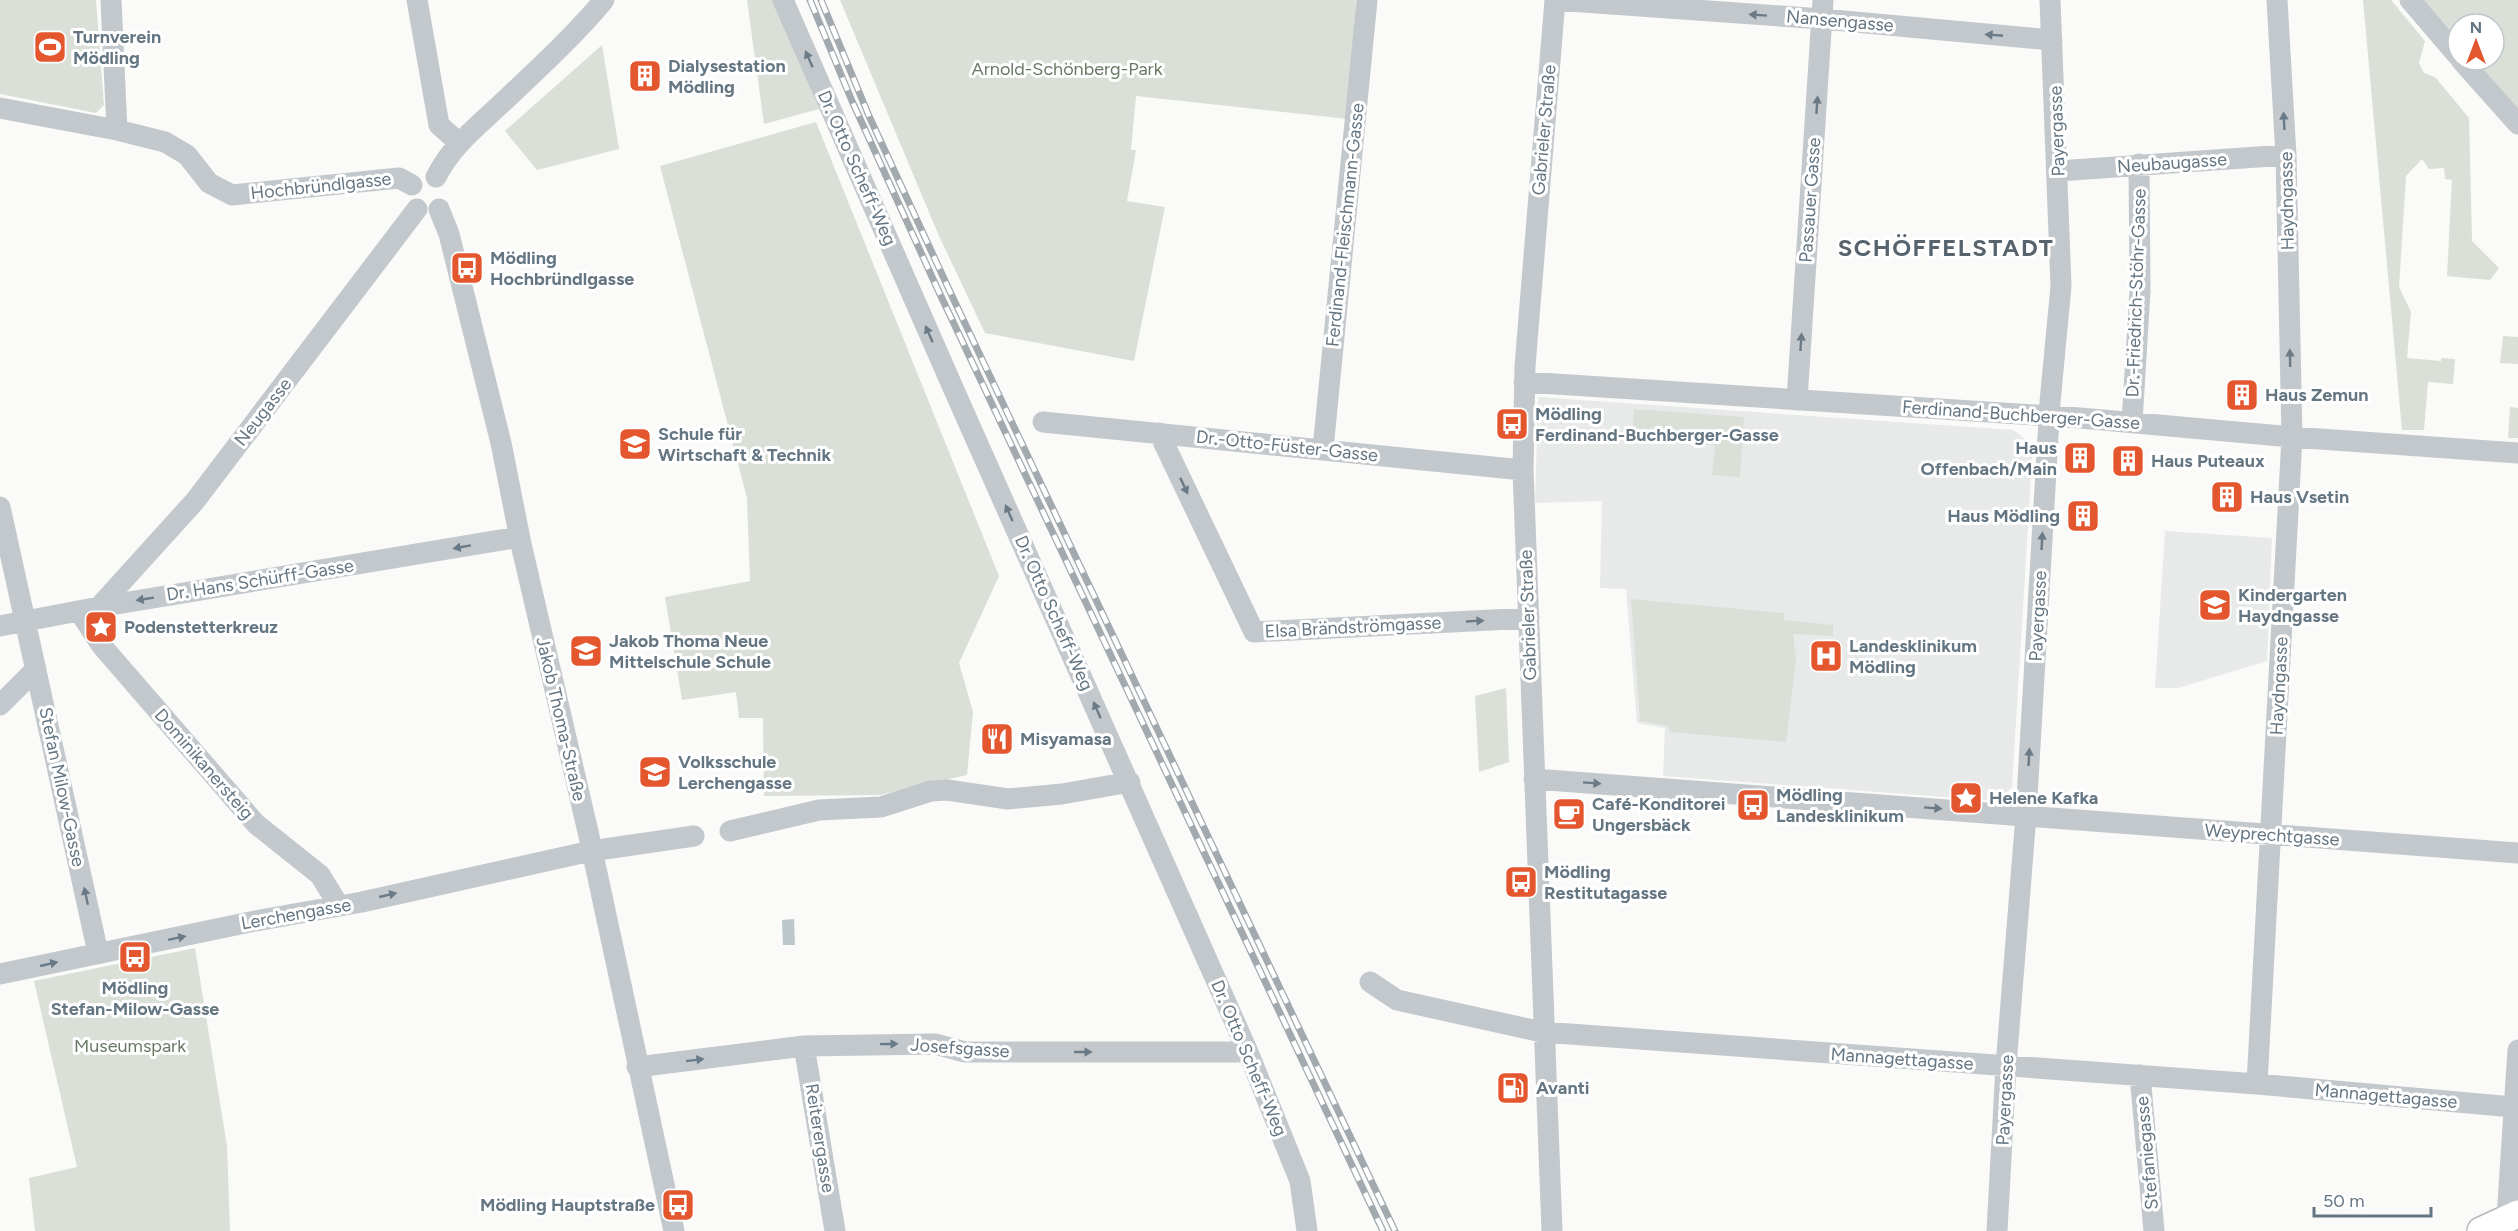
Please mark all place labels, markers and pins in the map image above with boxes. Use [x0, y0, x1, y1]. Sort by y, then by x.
place label: Turnverein Mödling [73, 26, 161, 69]
sports icon: Turnverein Mödling [32, 29, 68, 65]
place label: Dialysestation Mödling [668, 55, 786, 98]
building icon: Dialysestation Mödling [627, 58, 663, 94]
place label: Mödling Hochbründlgasse [490, 247, 634, 290]
bus stop icon: Mödling Hochbründlgasse [449, 250, 485, 286]
building icon: Haus Zemun [2224, 377, 2260, 413]
place label: Haus Zemun [2265, 384, 2368, 406]
place label: Mödling Ferdinand-Buchberger-Gasse [1535, 403, 1779, 446]
bus stop icon: Mödling Ferdinand-Buchberger-Gasse [1494, 406, 1530, 442]
place label: Schule für Wirtschaft & Technik [658, 423, 831, 466]
school or university icon: Schule für Wirtschaft & Technik [617, 426, 653, 462]
place label: Haus Offenbach/Main [1921, 437, 2058, 480]
building icon: Haus Offenbach/Main [2062, 440, 2098, 476]
building icon: Haus Puteaux [2110, 443, 2146, 479]
place label: Haus Puteaux [2151, 450, 2265, 472]
building icon: Haus Vsetin [2209, 479, 2245, 515]
place label: Haus Vsetin [2250, 486, 2349, 508]
building icon: Haus Mödling [2065, 498, 2101, 534]
place label: Haus Mödling [1947, 505, 2060, 527]
place label: Kindergarten Haydngasse [2238, 584, 2347, 627]
school or university icon: Kindergarten Haydngasse [2197, 587, 2233, 623]
place icon: Podenstetterkreuz [83, 609, 119, 645]
place label: Podenstetterkreuz [124, 616, 278, 638]
place label: Jakob Thoma Neue Mittelschule Schule [609, 630, 771, 673]
school or university icon: Jakob Thoma Neue Mittelschule Schule [568, 633, 604, 669]
place label: Landesklinikum Mödling [1849, 635, 1977, 678]
hospital icon: Landesklinikum Mödling [1808, 638, 1844, 674]
restaurant icon: Misyamasa [979, 721, 1015, 757]
place label: Misyamasa [1020, 728, 1111, 750]
place label: Volksschule Lerchengasse [678, 751, 792, 794]
school or university icon: Volksschule Lerchengasse [637, 754, 673, 790]
place icon: Helene Kafka [1948, 780, 1984, 816]
place label: Mödling Landesklinikum [1776, 784, 1904, 827]
bus stop icon: Mödling Landesklinikum [1735, 787, 1771, 823]
place label: Helene Kafka [1989, 787, 2098, 809]
place label: Café-Konditorei Ungersbäck [1592, 793, 1725, 836]
cafe icon: Café-Konditorei Ungersbäck [1551, 796, 1587, 832]
place label: Mödling Restitutagasse [1544, 861, 1667, 904]
bus stop icon: Mödling Restitutagasse [1503, 864, 1539, 900]
bus stop icon: Mödling Stefan-Milow-Gasse [117, 939, 153, 975]
place label: Mödling Stefan-Milow-Gasse [51, 977, 219, 1020]
fuel station icon: Avanti [1495, 1070, 1531, 1106]
place label: Avanti [1536, 1077, 1590, 1099]
bus stop icon: Mödling Hauptstraße [660, 1187, 696, 1223]
place label: Mödling Hauptstraße [480, 1194, 655, 1216]

